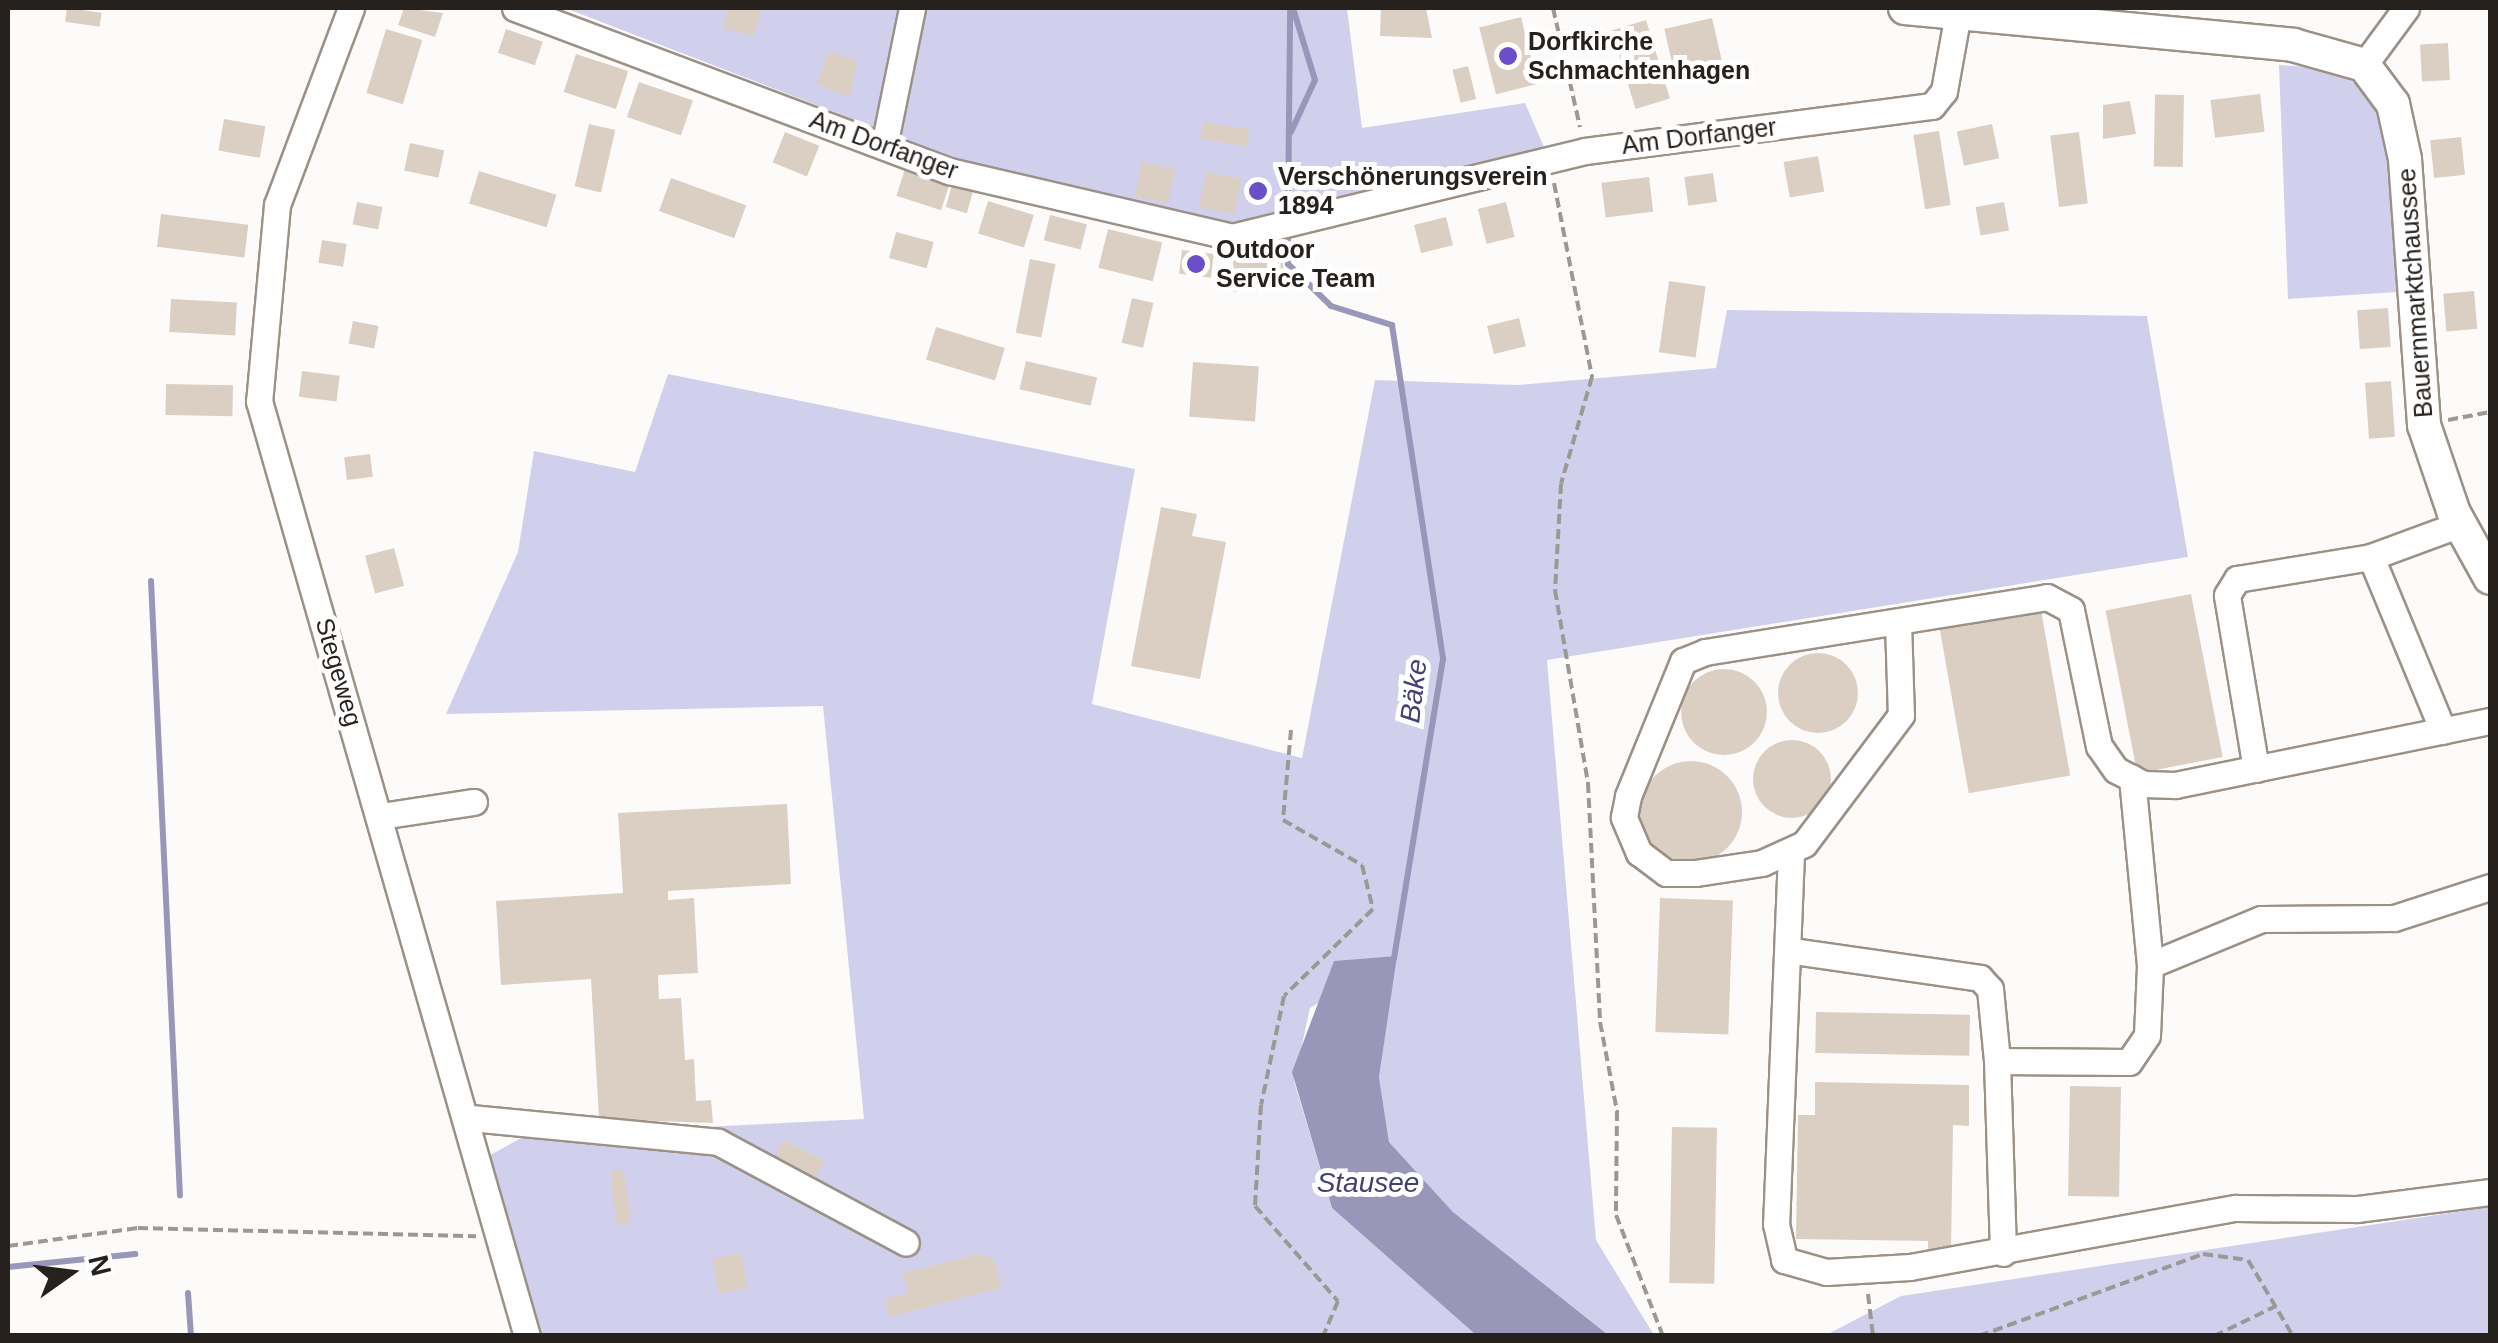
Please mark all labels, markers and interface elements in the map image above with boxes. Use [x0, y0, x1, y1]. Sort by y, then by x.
place label: Dorfkirche Schmachtenhagen [1528, 27, 1750, 86]
marker: Dorfkirche Schmachtenhagen [1497, 45, 1519, 67]
street label: Am Dorfanger [806, 104, 962, 186]
street label: Am Dorfanger [1620, 112, 1778, 160]
place label: Verschönerungsverein 1894 [1278, 162, 1548, 221]
street label: Bauernmarktchaussee [2391, 167, 2439, 419]
marker: Verschönerungsverein 1894 [1247, 180, 1269, 202]
place label: Outdoor Service Team [1216, 235, 1375, 294]
marker: Outdoor Service Team [1185, 253, 1207, 275]
street label: Stegeweg [309, 614, 369, 730]
water label: Bäke [1393, 657, 1435, 725]
water label: Stausee [1317, 1166, 1419, 1200]
north arrow [20, 1223, 120, 1323]
text: N [82, 1252, 117, 1279]

